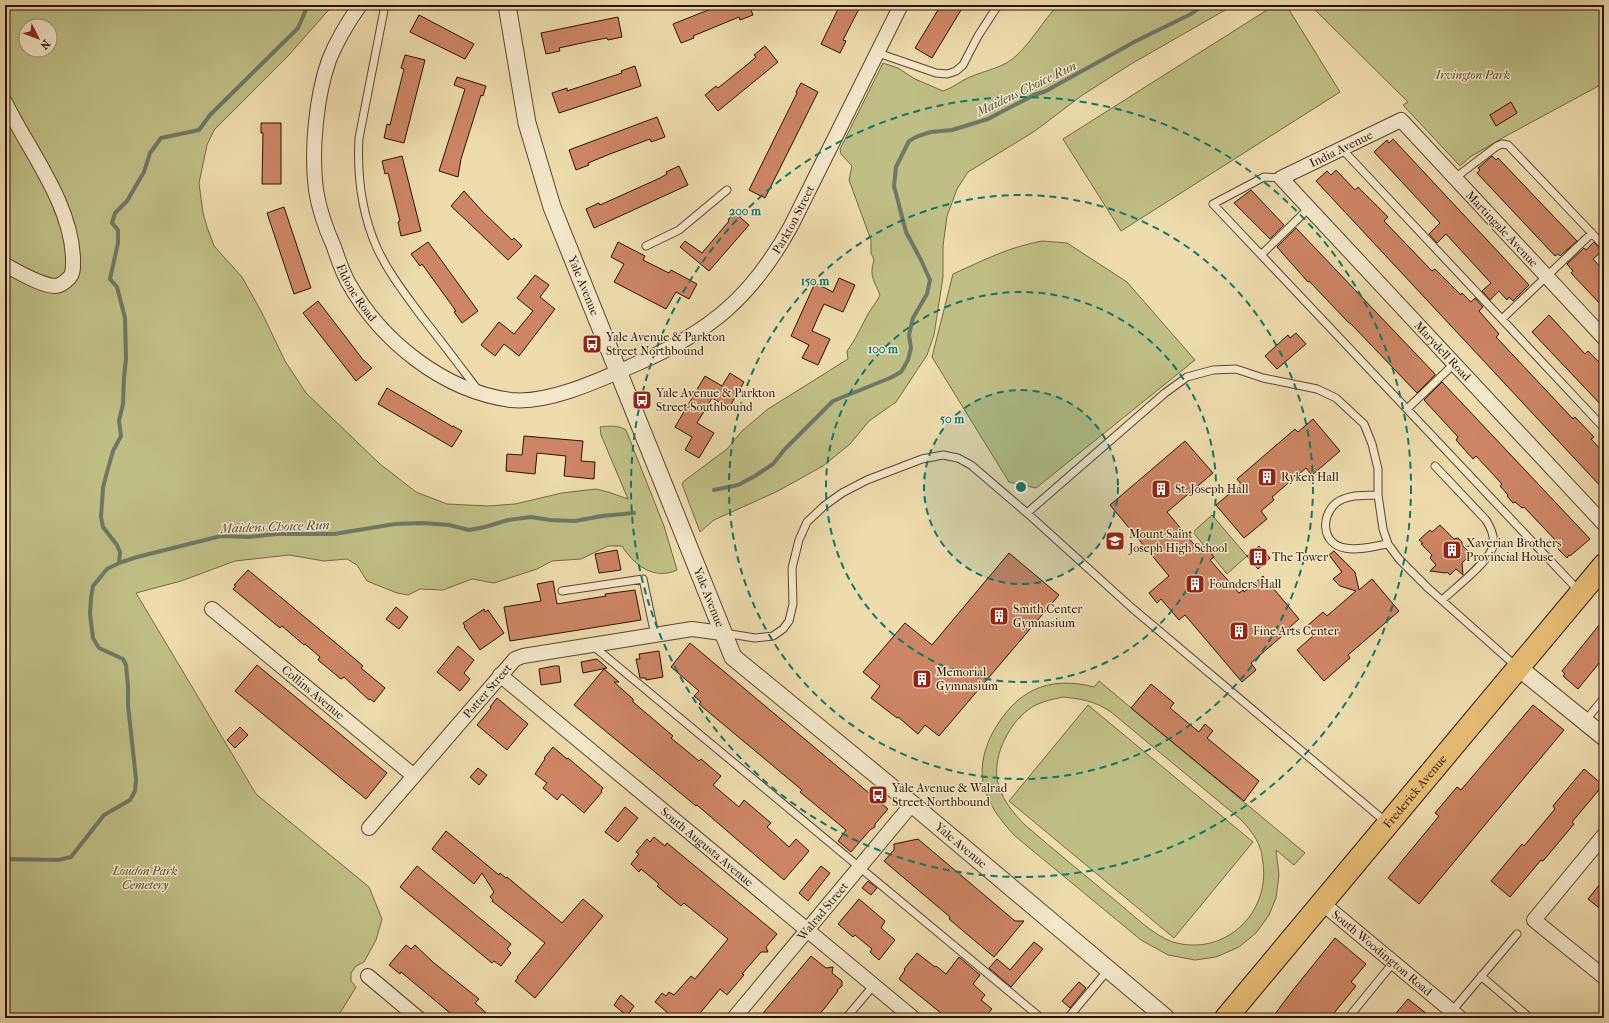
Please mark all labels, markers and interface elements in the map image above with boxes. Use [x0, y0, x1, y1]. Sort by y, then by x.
north arrow [18, 18, 58, 58]
text: N [37, 37, 53, 52]
water label: Maidens Choice Run [973, 58, 1079, 120]
park label: Irvington Park [1435, 68, 1510, 82]
street label: India Avenue [1307, 128, 1375, 170]
street label: Parkton Street [769, 182, 817, 256]
street label: Martingale Avenue [1463, 188, 1541, 270]
text: 200 m [729, 204, 762, 218]
street label: Yale Avenue [565, 253, 602, 318]
street label: Eldone Road [334, 262, 380, 325]
text: 150 m [801, 274, 830, 288]
street label: Marydell Road [1412, 319, 1474, 384]
place label: Yale Avenue & Parkton Street Northbound [605, 330, 725, 358]
bus stop icon: Yale Avenue & Parkton Street Northbound [581, 333, 603, 355]
text: 100 m [868, 342, 899, 356]
place label: Yale Avenue & Parkton Street Southbound [655, 386, 775, 414]
bus stop icon: Yale Avenue & Parkton Street Southbound [631, 389, 653, 411]
text: 50 m [940, 412, 965, 426]
building icon: Ryken Hall [1256, 466, 1278, 488]
place label: Ryken Hall [1281, 470, 1339, 484]
building icon: St. Joseph Hall [1150, 478, 1172, 500]
centre of rings [1014, 480, 1028, 494]
place label: St. Joseph Hall [1175, 482, 1249, 496]
water label: Maidens Choice Run [219, 517, 330, 536]
place label: Mount Saint Joseph High School [1128, 527, 1228, 555]
school or university icon: Mount Saint Joseph High School [1104, 530, 1126, 552]
place label: Xaverian Brothers Provincial House [1466, 536, 1562, 564]
building icon: Xaverian Brothers Provincial House [1441, 539, 1463, 561]
building icon: The Tower [1247, 546, 1269, 568]
place label: The Tower [1272, 550, 1329, 564]
street label: Yale Avenue [690, 564, 727, 629]
building icon: Founders Hall [1184, 573, 1206, 595]
place label: Founders Hall [1209, 577, 1282, 591]
place label: Smith Center Gymnasium [1013, 602, 1083, 630]
building icon: Smith Center Gymnasium [988, 605, 1010, 627]
building icon: Fine Arts Center [1228, 620, 1250, 642]
place label: Fine Arts Center [1253, 624, 1340, 638]
street label: Potter Street [460, 661, 515, 721]
street label: Collins Avenue [279, 663, 347, 722]
place label: Memorial Gymnasium [936, 665, 998, 693]
building icon: Memorial Gymnasium [911, 668, 933, 690]
street label: Frederick Avenue [1380, 752, 1450, 831]
place label: Yale Avenue & Walrad Street Northbound [891, 781, 1008, 809]
bus stop icon: Yale Avenue & Walrad Street Northbound [867, 784, 889, 806]
street label: South Augusta Avenue [658, 804, 756, 889]
street label: Yale Avenue [931, 819, 990, 871]
park label: Loudon Park Cemetery [111, 864, 178, 892]
street label: Walrad Street [794, 879, 852, 944]
street label: South Woodington Road [1329, 907, 1435, 999]

